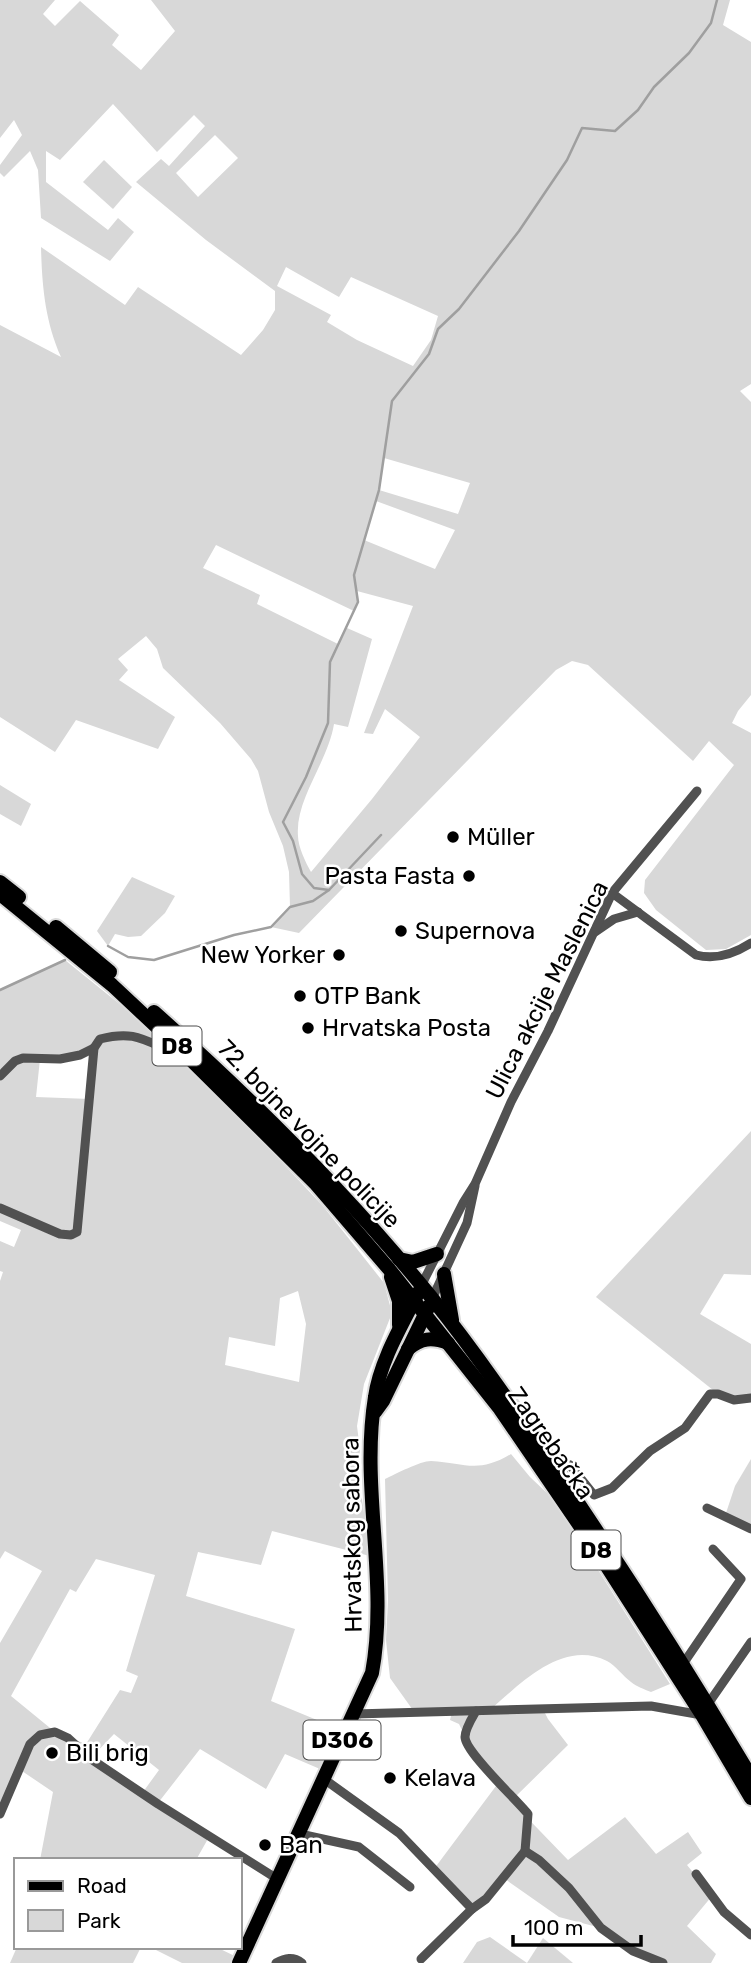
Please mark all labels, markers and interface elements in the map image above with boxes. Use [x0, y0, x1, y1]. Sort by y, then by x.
place label: Müller [467, 823, 535, 851]
marker: Müller [445, 829, 461, 845]
place label: Pasta Fasta [324, 862, 455, 890]
marker: Pasta Fasta [461, 868, 477, 884]
street label: Ulica akcije Maslenica [480, 876, 614, 1104]
place label: Supernova [415, 917, 535, 945]
marker: Supernova [393, 923, 409, 939]
place label: New Yorker [201, 941, 325, 969]
marker: New Yorker [331, 947, 347, 963]
place label: OTP Bank [314, 982, 421, 1010]
marker: OTP Bank [292, 988, 308, 1004]
place label: Hrvatska Posta [322, 1014, 491, 1042]
marker: Hrvatska Posta [300, 1020, 316, 1036]
road number: D8 [152, 1026, 202, 1065]
street label: 72. bojne vojne policije [212, 1034, 406, 1234]
street label: Zagrebačka [502, 1382, 600, 1504]
street label: Hrvatskog sabora [336, 1437, 368, 1633]
road number: D8 [572, 1530, 620, 1569]
road number: D306 [304, 1721, 380, 1760]
place label: Bili brig [66, 1739, 149, 1767]
marker: Bili brig [44, 1745, 60, 1761]
place label: Kelava [404, 1764, 476, 1792]
marker: Kelava [382, 1770, 398, 1786]
place label: Ban [279, 1831, 323, 1859]
marker: Ban [257, 1837, 273, 1853]
legend [14, 1858, 242, 1949]
text: Road [77, 1873, 127, 1898]
scale bar [513, 1904, 641, 1948]
text: Park [77, 1908, 121, 1933]
text: 100 m [524, 1915, 583, 1940]

